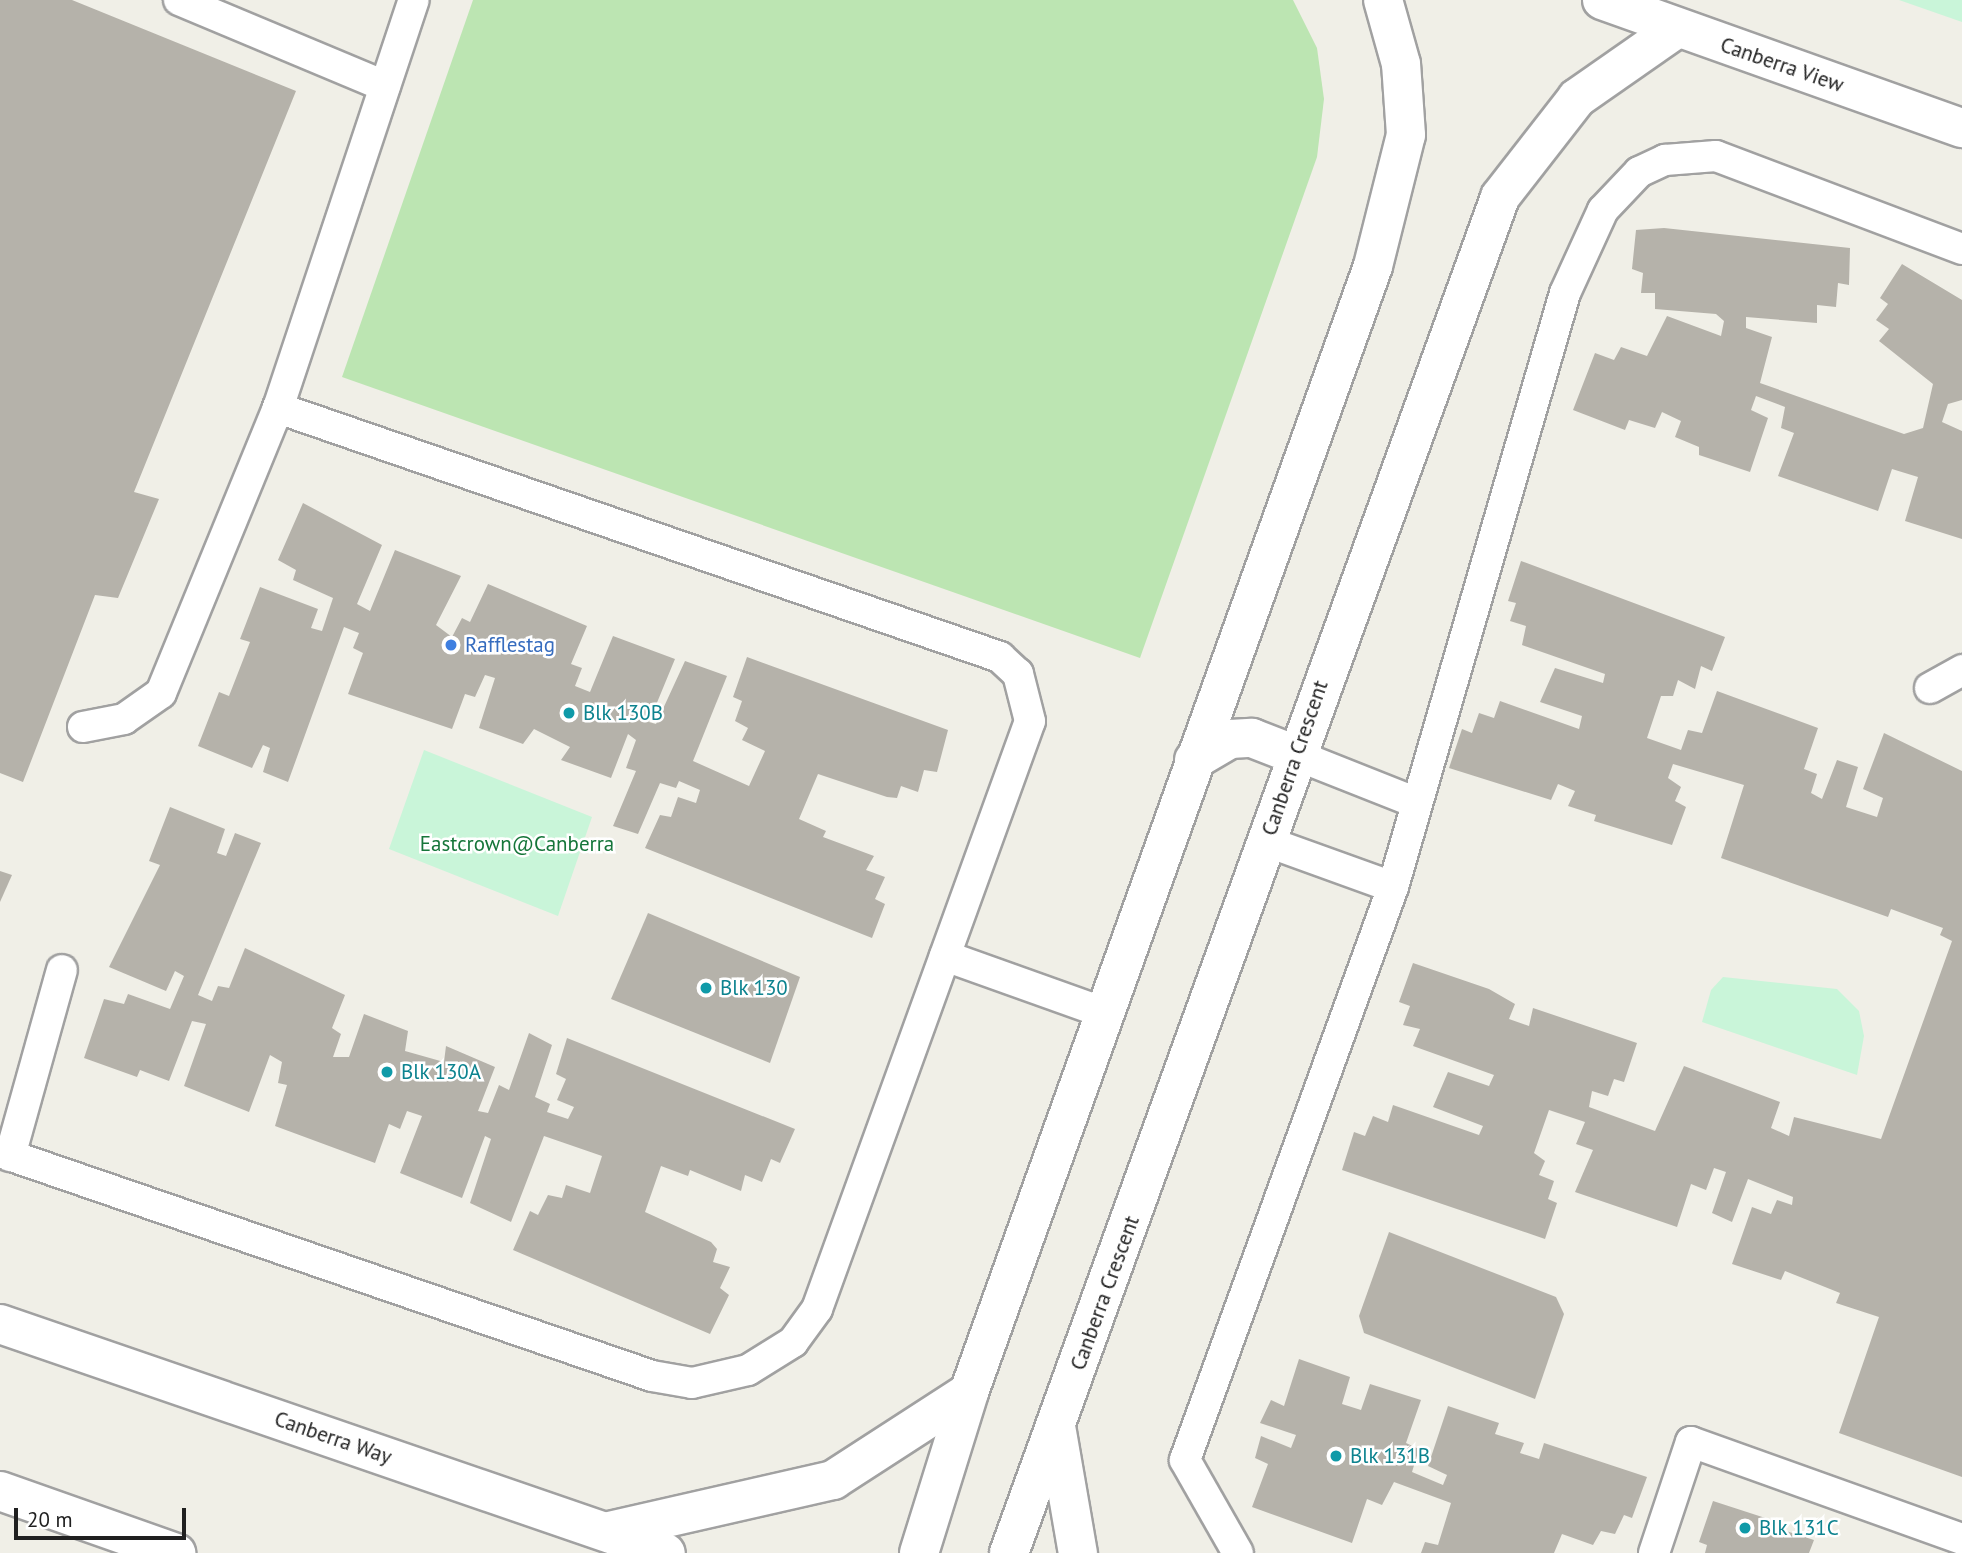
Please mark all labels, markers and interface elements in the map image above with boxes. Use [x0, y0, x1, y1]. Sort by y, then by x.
street label: Canberra View [1717, 32, 1847, 98]
place label: Rafflestag [465, 632, 555, 658]
marker: Rafflestag [443, 637, 459, 653]
street label: Canberra Crescent [1257, 677, 1333, 839]
place label: Blk 130B [583, 700, 664, 726]
marker: Blk 130B [561, 705, 577, 721]
park label: Eastcrown@Canberra [420, 831, 614, 857]
place label: Blk 130 [720, 975, 788, 1001]
marker: Blk 130 [698, 980, 714, 996]
place label: Blk 130A [401, 1059, 482, 1085]
marker: Blk 130A [379, 1064, 395, 1080]
street label: Canberra Crescent [1065, 1212, 1145, 1374]
street label: Canberra Way [271, 1406, 395, 1470]
place label: Blk 131B [1350, 1443, 1431, 1469]
marker: Blk 131B [1328, 1448, 1344, 1464]
scale bar [18, 1494, 189, 1538]
text: 20 m [27, 1506, 73, 1533]
place label: Blk 131C [1759, 1515, 1839, 1541]
marker: Blk 131C [1737, 1520, 1753, 1536]

